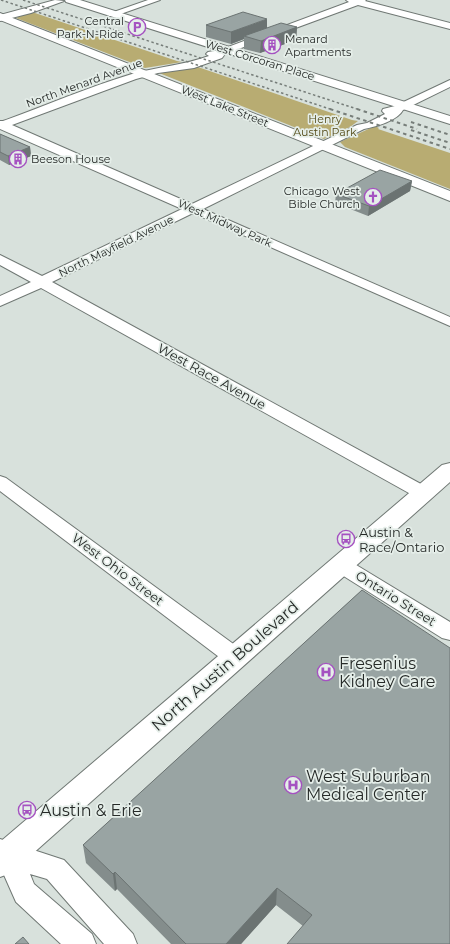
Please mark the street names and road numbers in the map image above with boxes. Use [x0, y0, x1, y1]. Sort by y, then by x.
street label: West Corcoran Place [204, 37, 317, 83]
street label: North Menard Avenue [24, 55, 144, 111]
street label: West Lake Street [179, 82, 271, 130]
street label: West Midway Park [176, 196, 275, 250]
street label: North Mayfield Avenue [56, 212, 176, 280]
street label: West Race Avenue [155, 340, 269, 412]
street label: West Ohio Street [69, 529, 167, 609]
street label: Ontario Street [353, 567, 439, 629]
street label: North Austin Boulevard [148, 597, 302, 735]

